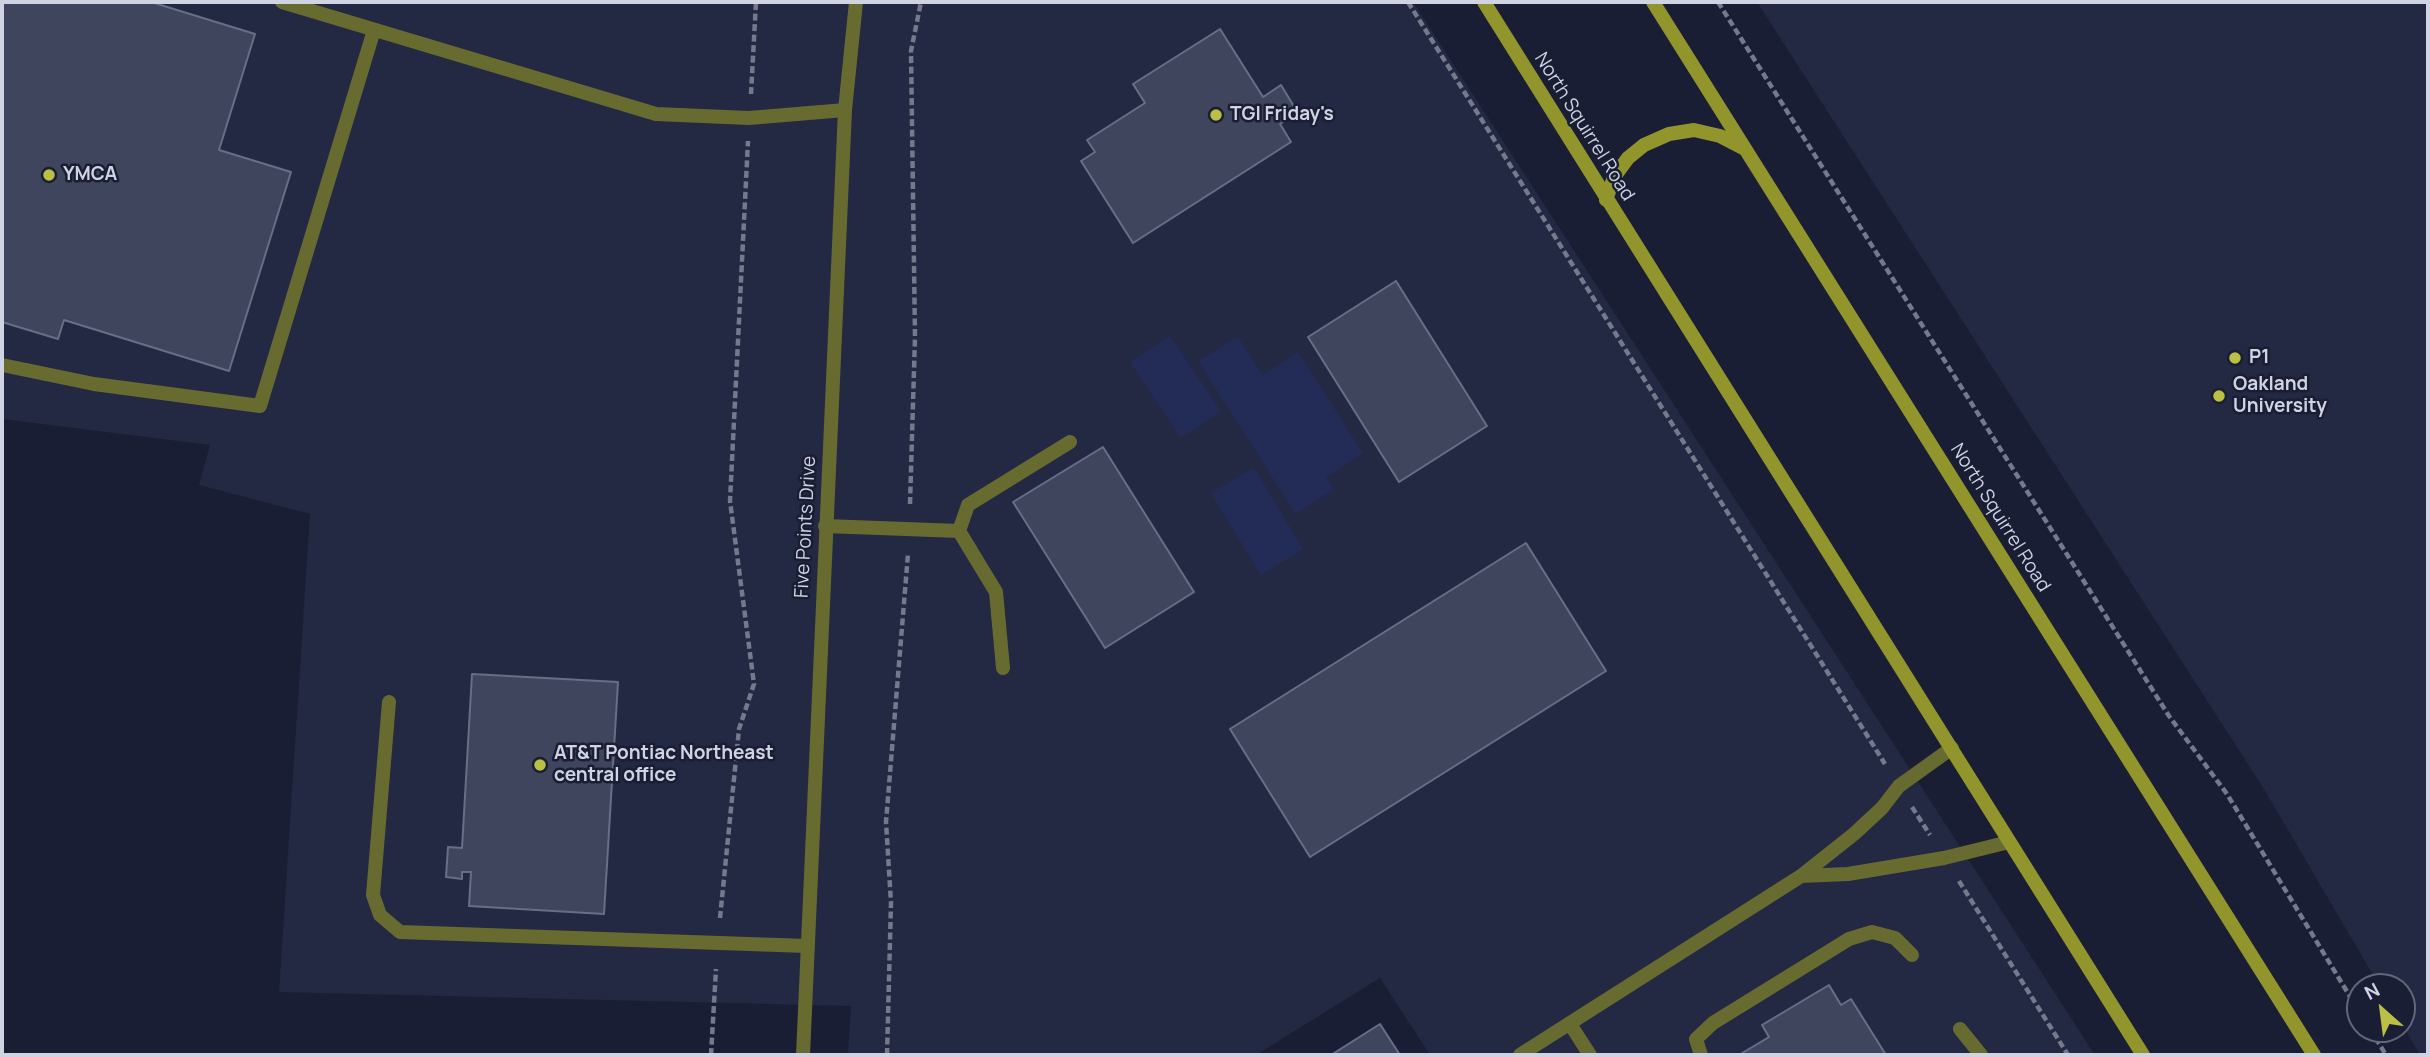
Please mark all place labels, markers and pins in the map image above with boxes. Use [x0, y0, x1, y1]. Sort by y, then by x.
place label: TGI Friday's [1230, 104, 1334, 126]
marker: TGI Friday's [1208, 107, 1224, 123]
place label: YMCA [63, 164, 117, 186]
marker: YMCA [41, 167, 57, 183]
place label: P1 [2249, 347, 2269, 369]
marker: P1 [2227, 350, 2243, 366]
place label: Oakland University [2233, 374, 2327, 418]
marker: Oakland University [2211, 388, 2227, 404]
place label: AT&T Pontiac Northeast central office [554, 743, 774, 787]
marker: AT&T Pontiac Northeast central office [532, 757, 548, 773]

